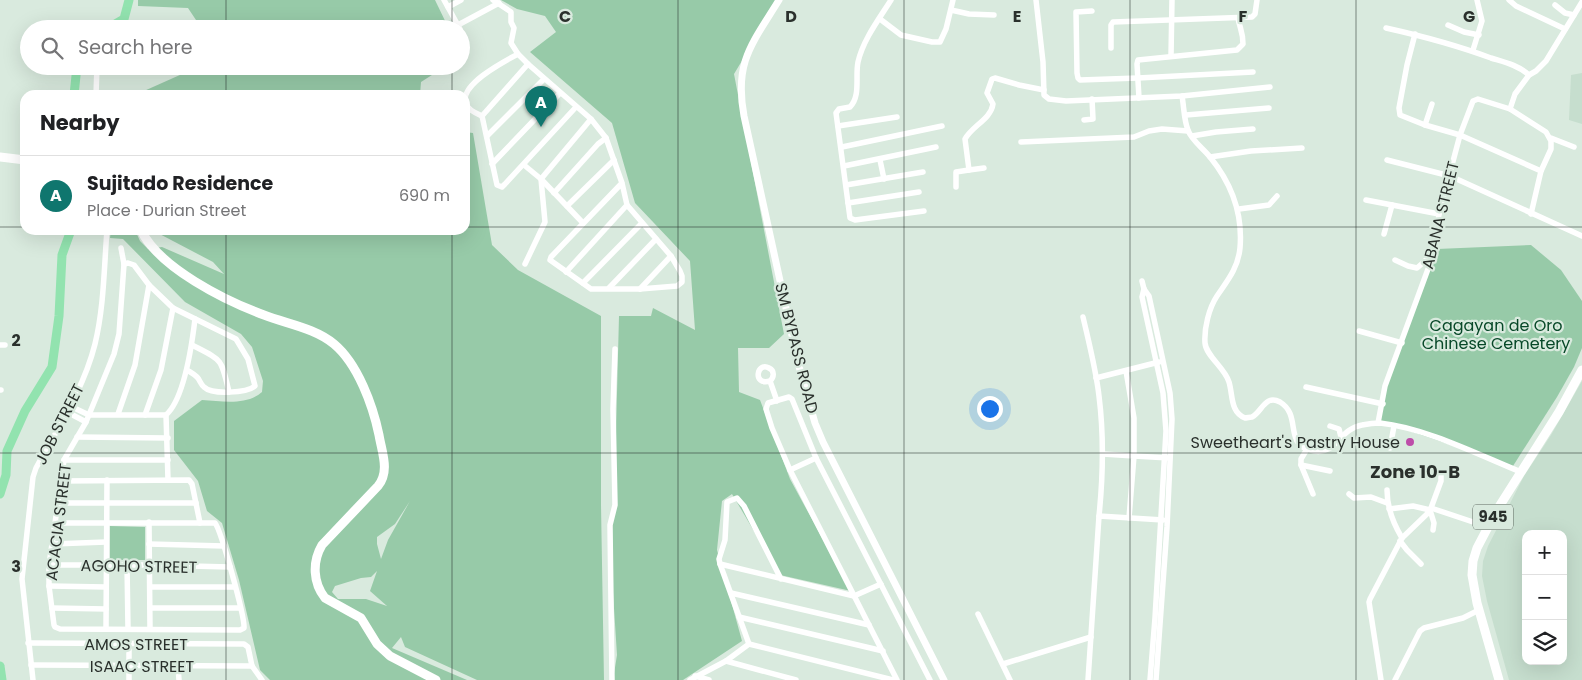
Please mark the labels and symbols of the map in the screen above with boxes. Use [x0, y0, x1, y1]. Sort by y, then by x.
text: C [559, 5, 571, 28]
text: D [785, 5, 797, 28]
text: E [1013, 5, 1021, 28]
text: F [1239, 5, 1248, 28]
text: G [1463, 5, 1475, 28]
pin: A [525, 86, 557, 127]
street label: ABANA STREET [1416, 158, 1465, 272]
street label: SM BYPASS ROAD [769, 280, 824, 416]
park label: Cagayan de Oro Chinese Cemetery [1422, 314, 1570, 355]
text: 2 [11, 329, 21, 352]
street label: JOB STREET [29, 380, 90, 469]
your location [977, 396, 1003, 422]
place label: Sweetheart's Pastry House [1191, 431, 1400, 454]
marker: Sweetheart's Pastry House [1404, 436, 1416, 448]
district label: Zone 10-B [1370, 459, 1460, 484]
street label: ACACIA STREET [40, 462, 77, 582]
road number: 945 [1473, 504, 1513, 530]
street label: AGOHO STREET [81, 554, 198, 579]
text: 3 [11, 555, 21, 578]
street label: AMOS STREET [84, 633, 188, 656]
street label: ISAAC STREET [90, 655, 195, 678]

